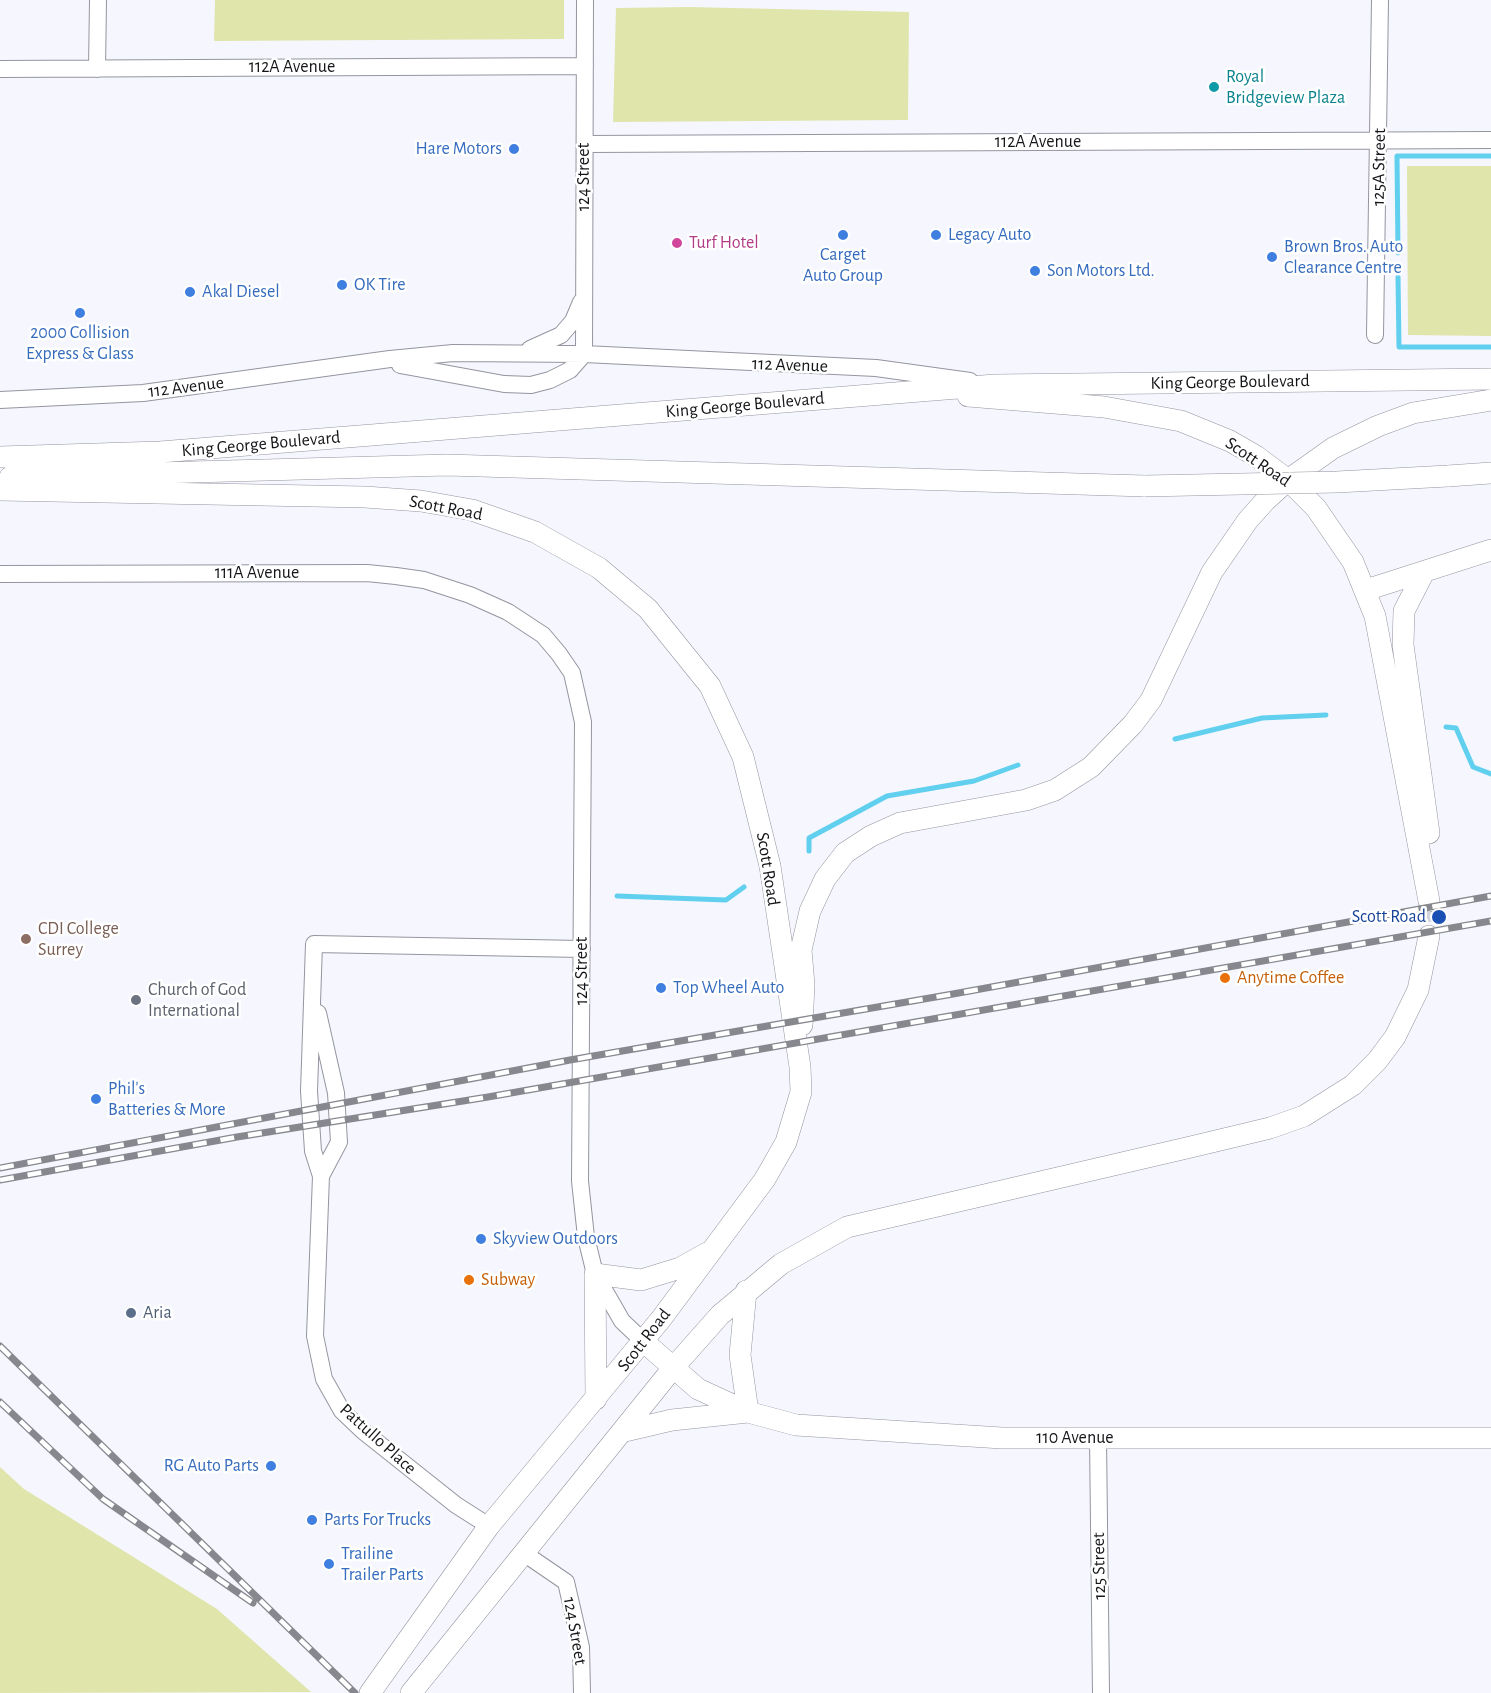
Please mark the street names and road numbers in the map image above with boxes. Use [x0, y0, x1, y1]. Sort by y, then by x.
street label: 112A Avenue [249, 56, 335, 78]
street label: 125A Street [1368, 128, 1390, 206]
street label: 112A Avenue [995, 131, 1081, 153]
street label: 124 Street [573, 143, 595, 211]
street label: 112 Avenue [752, 353, 828, 377]
street label: King George Boulevard [1150, 370, 1310, 394]
street label: 112 Avenue [147, 372, 225, 402]
street label: King George Boulevard [665, 387, 825, 423]
street label: King George Boulevard [181, 426, 341, 462]
street label: Scott Road [1221, 432, 1295, 492]
street label: Scott Road [408, 490, 484, 526]
street label: 111A Avenue [215, 562, 299, 584]
street label: Scott Road [752, 831, 784, 907]
street label: 124 Street [571, 937, 593, 1005]
street label: Scott Road [613, 1304, 675, 1376]
street label: Pattullo Place [335, 1399, 421, 1479]
street label: 110 Avenue [1036, 1427, 1114, 1449]
street label: 125 Street [1088, 1532, 1110, 1600]
street label: 124 Street [558, 1595, 592, 1667]

